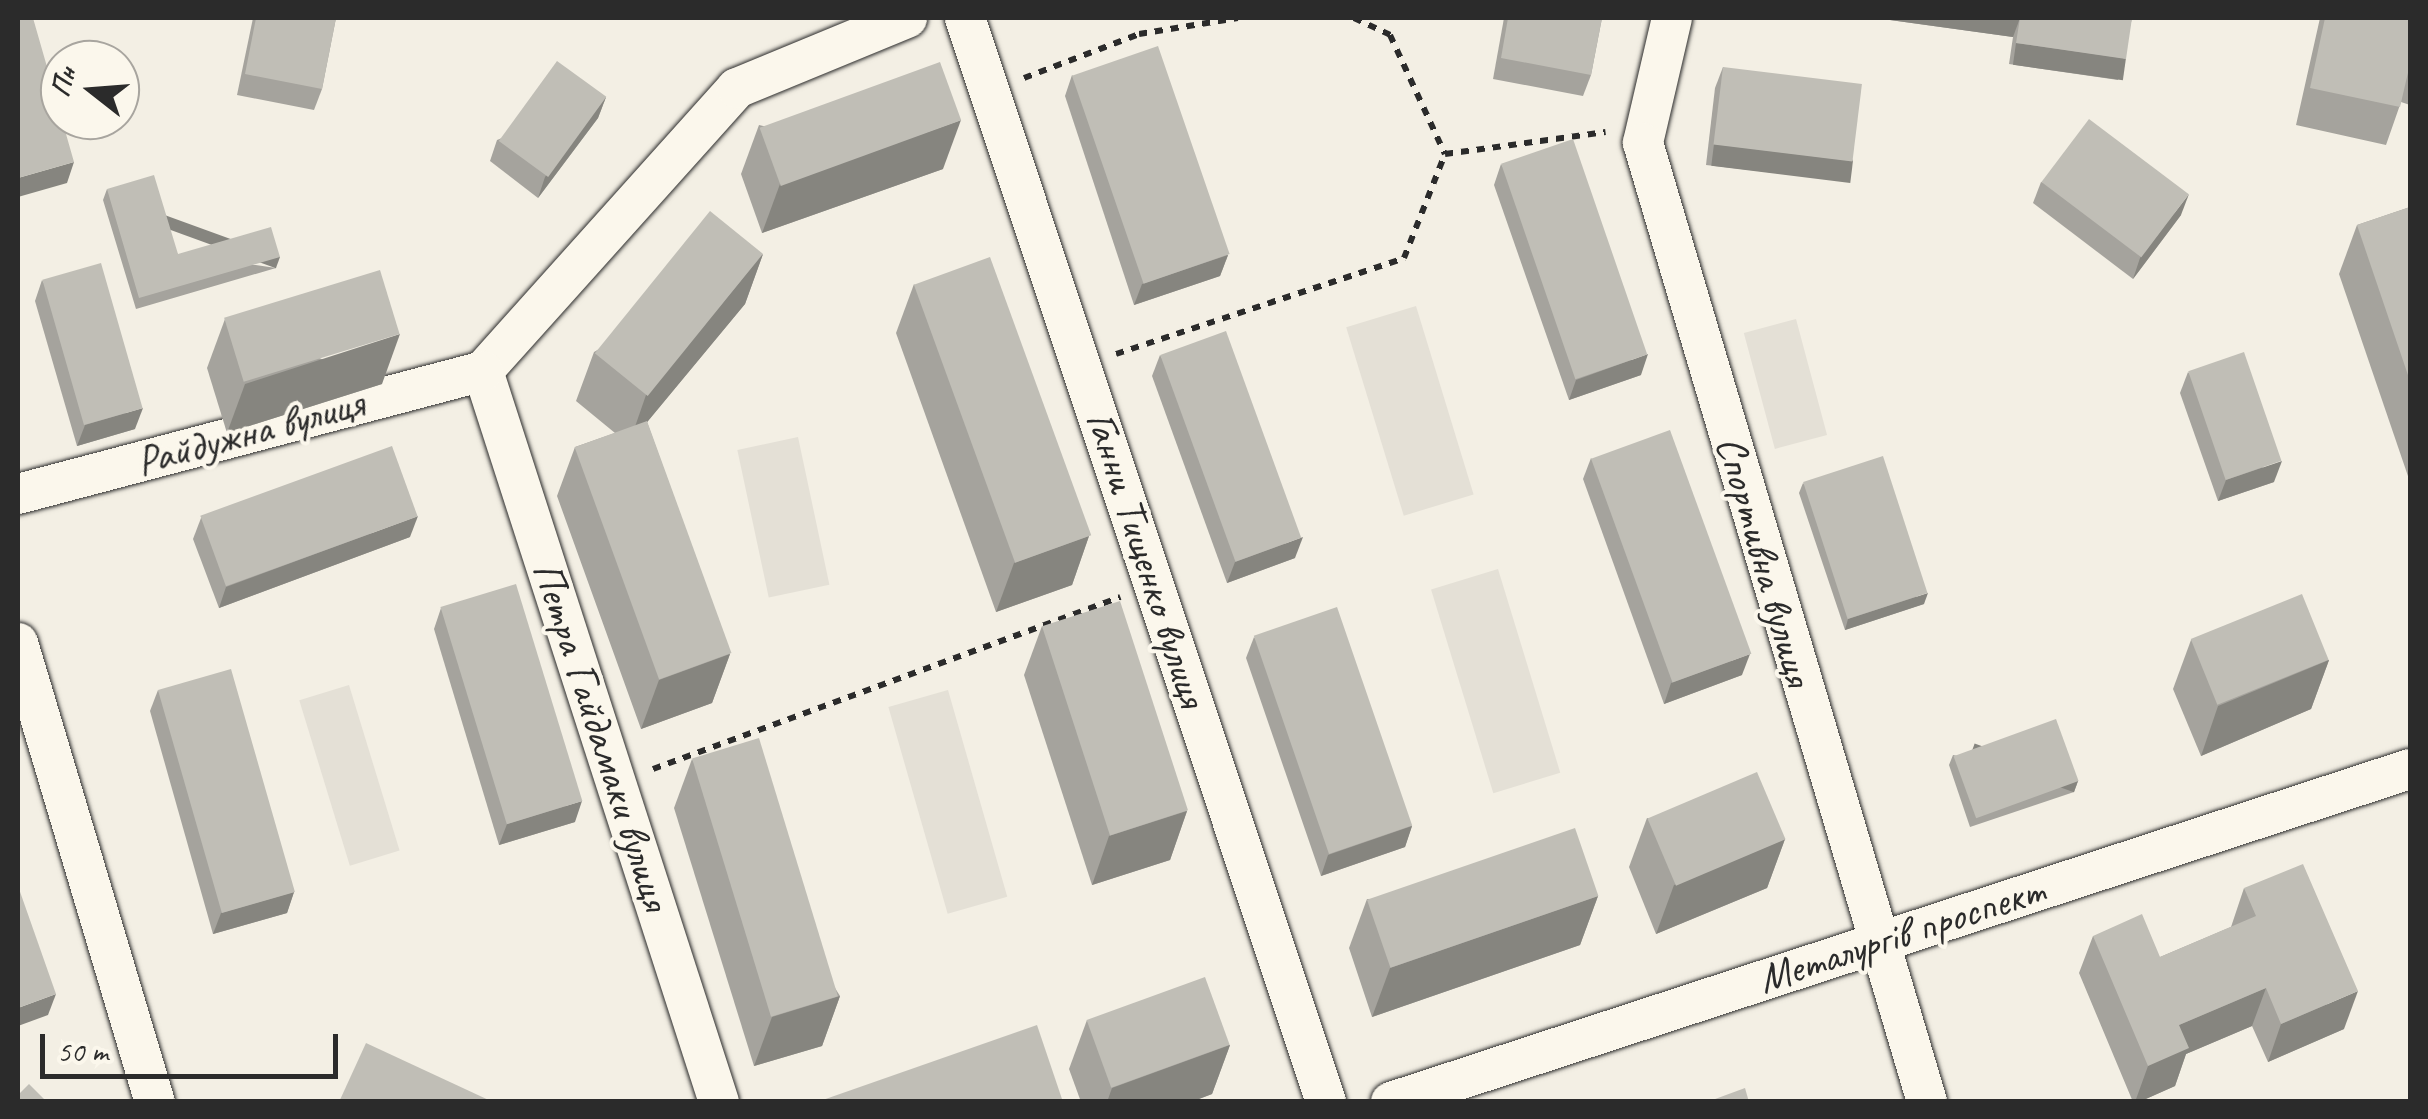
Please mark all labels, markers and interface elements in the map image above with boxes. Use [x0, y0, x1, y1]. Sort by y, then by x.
north arrow [40, 40, 140, 140]
text: Пн [42, 63, 84, 101]
street label: Райдужна вулиця [129, 378, 371, 488]
street label: Ганни Тищенко вулиця [1075, 407, 1217, 711]
street label: Спортивна вулиця [1705, 431, 1823, 691]
street label: Петра Гайдамаки вулиця [523, 561, 679, 911]
street label: Металургів проспект [1752, 865, 2050, 1005]
scale bar [45, 1014, 342, 1076]
text: 50 m [57, 1032, 108, 1070]

